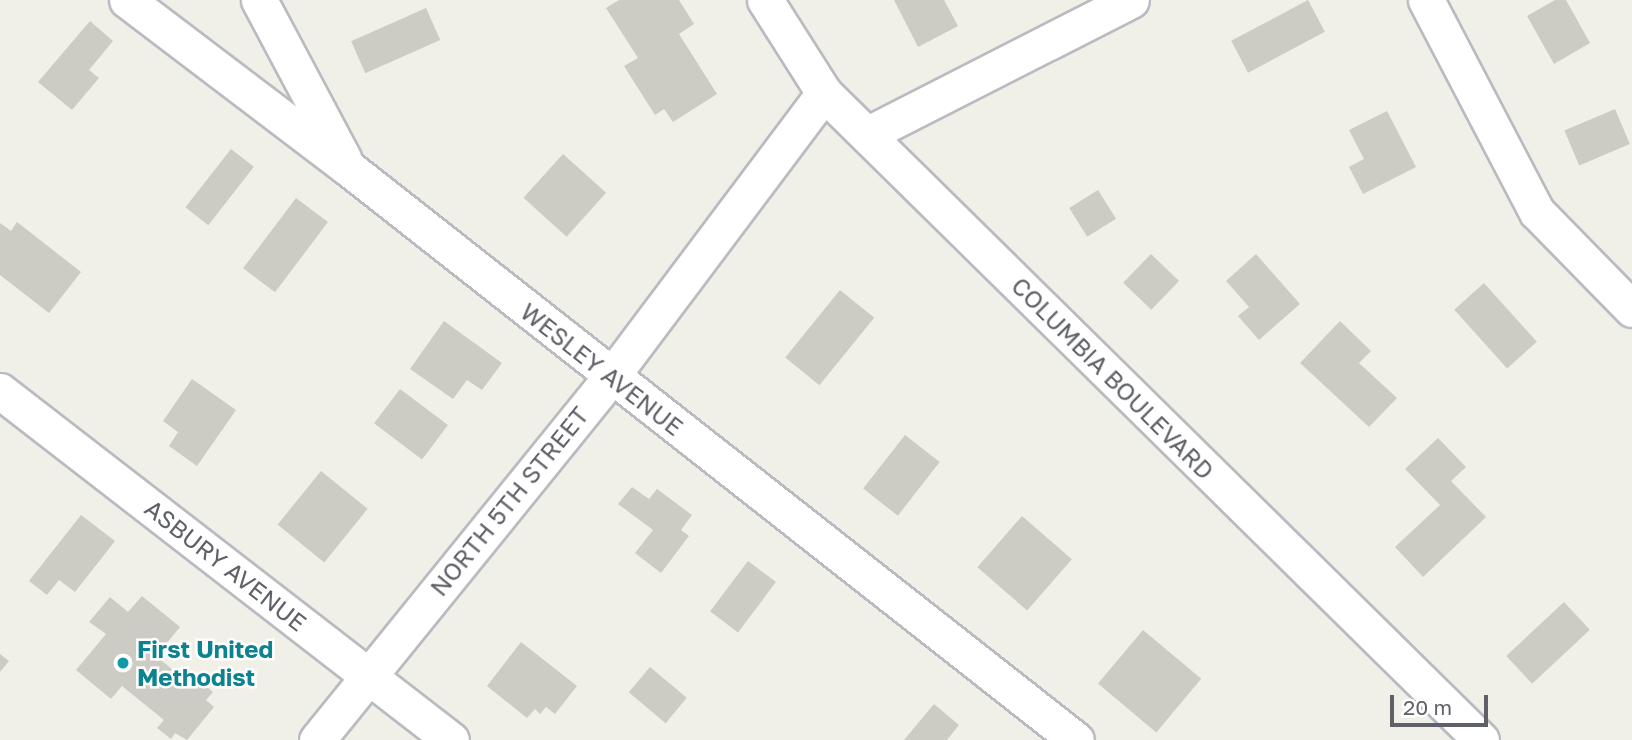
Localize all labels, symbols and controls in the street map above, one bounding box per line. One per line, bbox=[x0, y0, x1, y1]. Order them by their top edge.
street label: COLUMBIA BOULEVARD bbox=[1006, 271, 1220, 485]
street label: WESLEY AVENUE bbox=[515, 297, 689, 441]
street label: NORTH 5TH STREET bbox=[424, 401, 594, 601]
street label: ASBURY AVENUE bbox=[140, 493, 312, 637]
place label: First United Methodist bbox=[137, 635, 273, 691]
marker: First United Methodist bbox=[115, 655, 131, 671]
scale bar bbox=[1394, 680, 1492, 724]
text: 20 m bbox=[1403, 694, 1452, 720]

